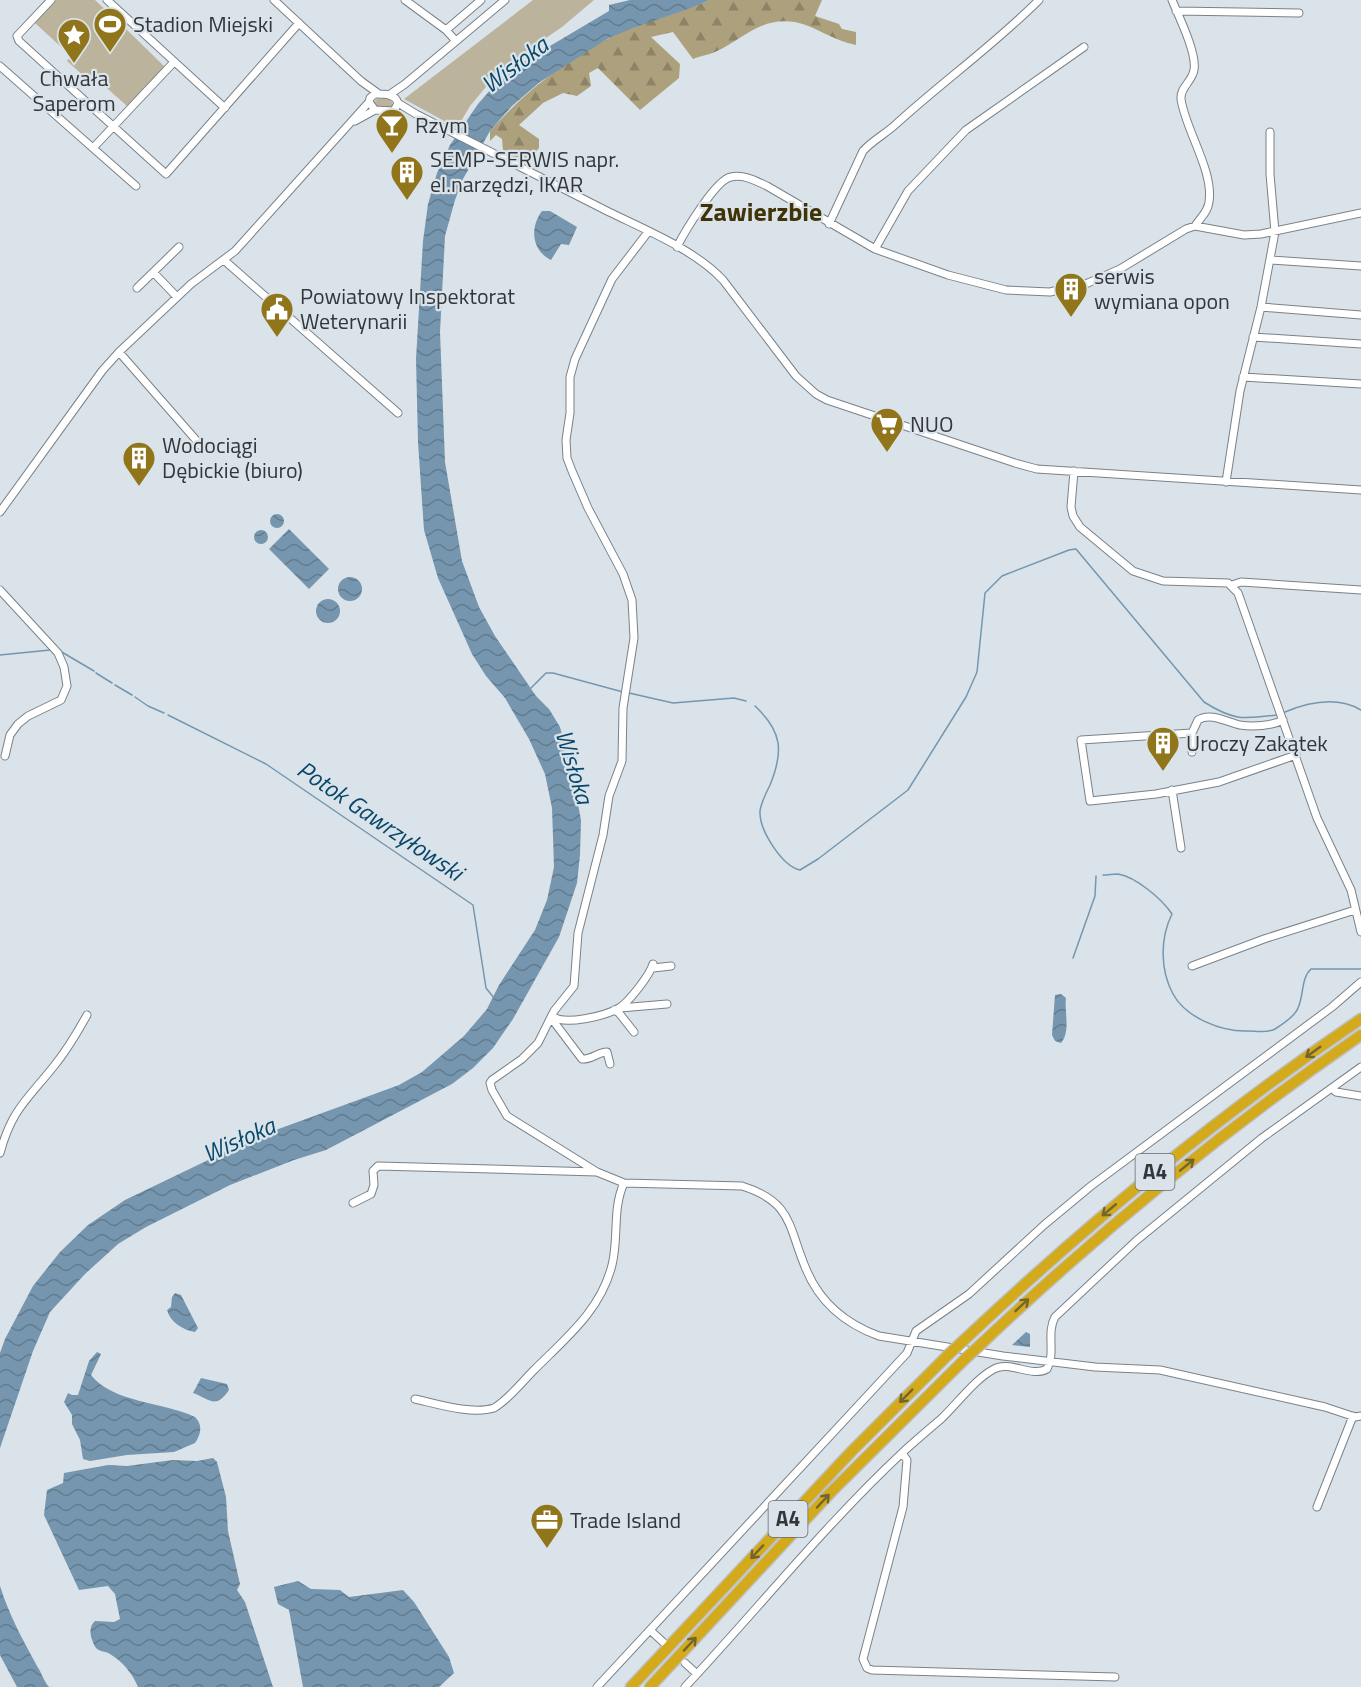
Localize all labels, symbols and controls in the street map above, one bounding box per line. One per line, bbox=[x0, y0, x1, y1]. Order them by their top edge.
sports icon: Stadion Miejski bbox=[92, 6, 128, 53]
place label: Stadion Miejski bbox=[133, 7, 273, 41]
place icon: Chwała Saperom bbox=[56, 17, 92, 64]
water label: Wisłoka bbox=[473, 26, 557, 101]
place label: Chwała Saperom bbox=[32, 61, 116, 120]
bar icon: Rzym bbox=[374, 107, 410, 154]
place label: Rzym bbox=[415, 108, 468, 142]
place label: SEMP-SERWIS napr. el.narzędzi, IKAR bbox=[430, 142, 619, 201]
building icon: SEMP-SERWIS napr. el.narzędzi, IKAR bbox=[389, 154, 425, 201]
district label: Zawierzbie bbox=[700, 192, 822, 231]
place label: serwis wymiana opon bbox=[1094, 259, 1230, 318]
building icon: serwis wymiana opon bbox=[1053, 271, 1089, 318]
place label: Powiatowy Inspektorat Weterynarii bbox=[300, 279, 515, 338]
public building icon: Powiatowy Inspektorat Weterynarii bbox=[259, 291, 295, 338]
supermarket icon: NUO bbox=[869, 406, 905, 453]
place label: NUO bbox=[910, 407, 954, 441]
place label: Wodociągi Dębickie (biuro) bbox=[162, 428, 303, 487]
building icon: Wodociągi Dębickie (biuro) bbox=[121, 440, 157, 487]
water label: Wisłoka bbox=[547, 725, 604, 810]
building icon: Uroczy Zakątek bbox=[1145, 725, 1181, 772]
place label: Uroczy Zakątek bbox=[1186, 726, 1328, 760]
water label: Potok Gawrzyłowski bbox=[290, 751, 473, 891]
one-way arrow bbox=[1305, 1046, 1322, 1058]
water label: Wisłoka bbox=[197, 1106, 282, 1171]
road number: A4 bbox=[1136, 1154, 1174, 1190]
one-way arrow bbox=[1179, 1158, 1195, 1171]
one-way arrow bbox=[1102, 1203, 1117, 1217]
one-way arrow bbox=[1015, 1297, 1030, 1312]
one-way arrow bbox=[899, 1388, 914, 1403]
one-way arrow bbox=[816, 1494, 830, 1509]
road number: A4 bbox=[768, 1501, 808, 1537]
office icon: Trade Island bbox=[529, 1502, 565, 1549]
place label: Trade Island bbox=[570, 1503, 681, 1537]
one-way arrow bbox=[750, 1544, 764, 1559]
one-way arrow bbox=[683, 1637, 697, 1652]

